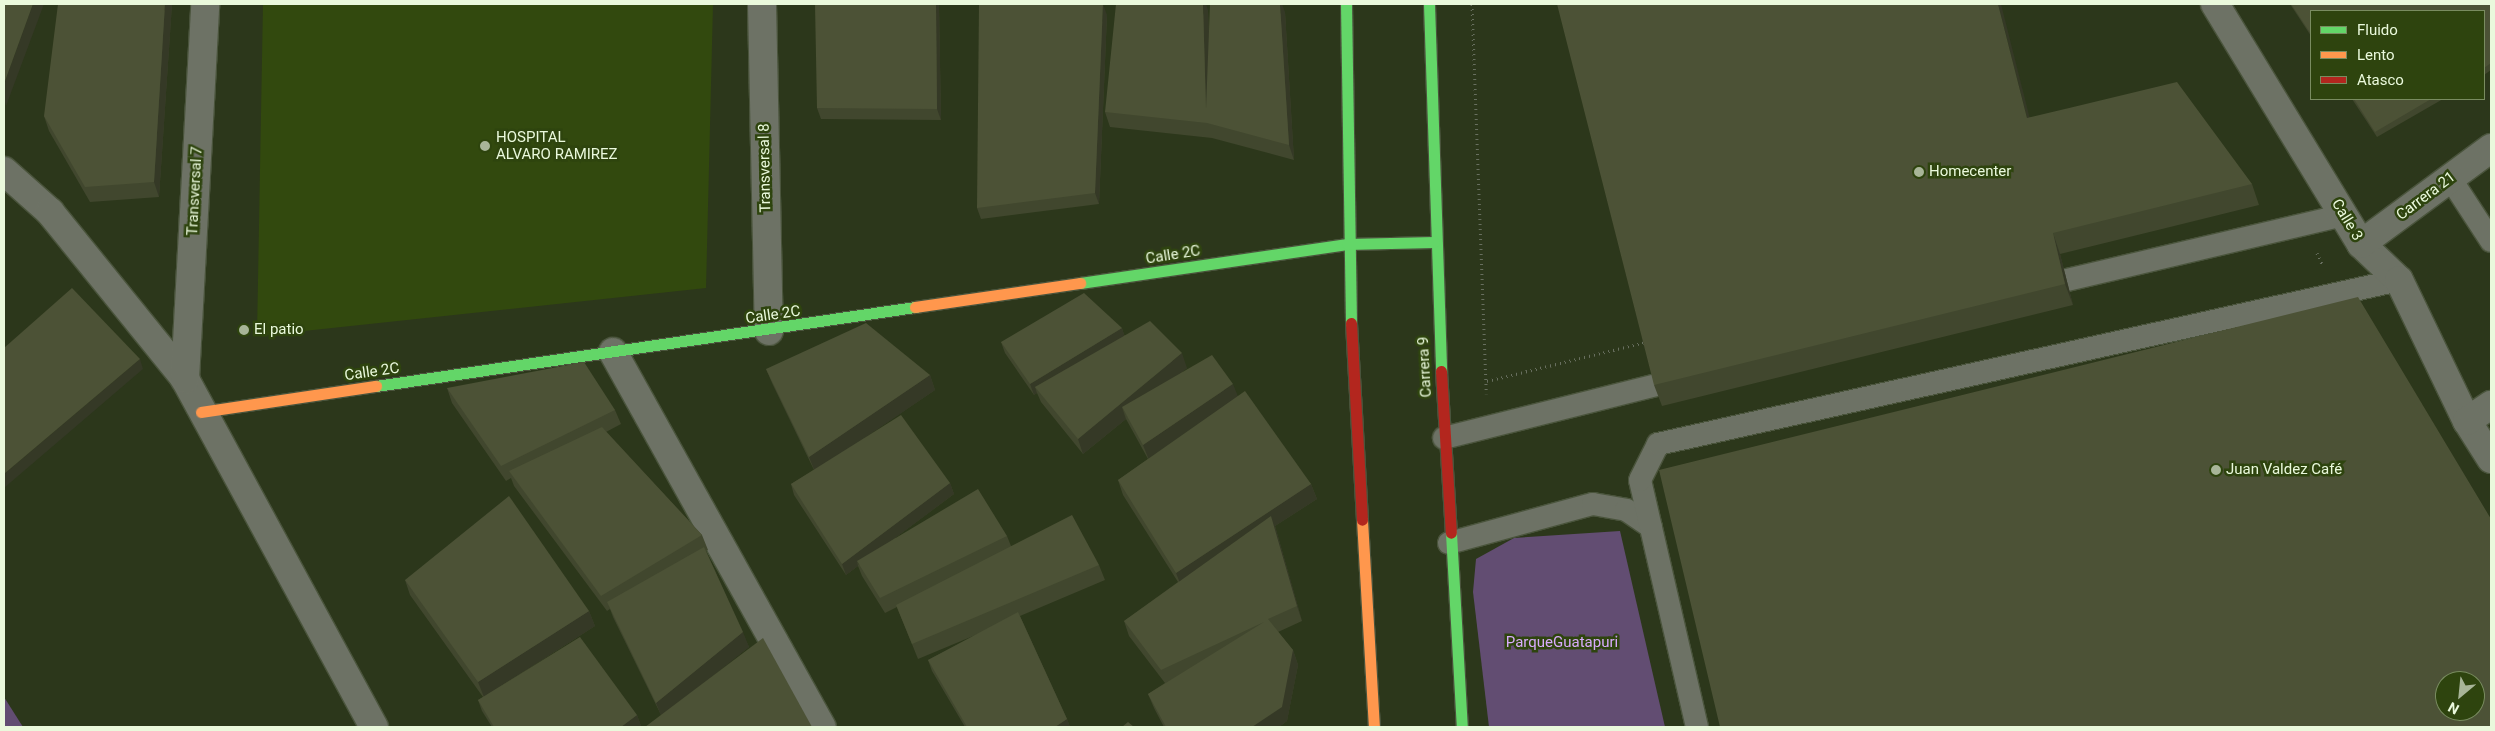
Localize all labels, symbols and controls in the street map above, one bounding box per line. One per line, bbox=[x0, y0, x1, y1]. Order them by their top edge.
legend bbox=[2310, 10, 2485, 100]
text: Fluido bbox=[2357, 21, 2398, 39]
text: Lento bbox=[2357, 46, 2395, 64]
text: Atasco bbox=[2357, 71, 2404, 89]
street label: Transversal 8 bbox=[755, 123, 775, 213]
place label: HOSPITAL ALVARO RAMIREZ bbox=[496, 128, 618, 163]
marker: HOSPITAL ALVARO RAMIREZ bbox=[478, 139, 492, 153]
street label: Transversal 7 bbox=[184, 146, 206, 236]
place label: Homecenter bbox=[1929, 163, 2011, 181]
marker: Homecenter bbox=[1913, 166, 1925, 178]
street label: Carrera 21 bbox=[2393, 168, 2459, 224]
street label: Calle 3 bbox=[2328, 196, 2366, 244]
street label: Calle 2C bbox=[1144, 242, 1202, 268]
street label: Calle 2C bbox=[744, 302, 802, 328]
place label: El patio bbox=[254, 321, 304, 339]
marker: El patio bbox=[238, 324, 250, 336]
street label: Carrera 9 bbox=[1414, 336, 1436, 398]
street label: Calle 2C bbox=[343, 359, 401, 385]
place label: Juan Valdez Café bbox=[2226, 461, 2342, 479]
marker: Juan Valdez Café bbox=[2210, 464, 2222, 476]
park label: ParqueGuatapuri bbox=[1506, 634, 1618, 652]
north arrow bbox=[2435, 671, 2485, 721]
text: N bbox=[2445, 699, 2462, 718]

